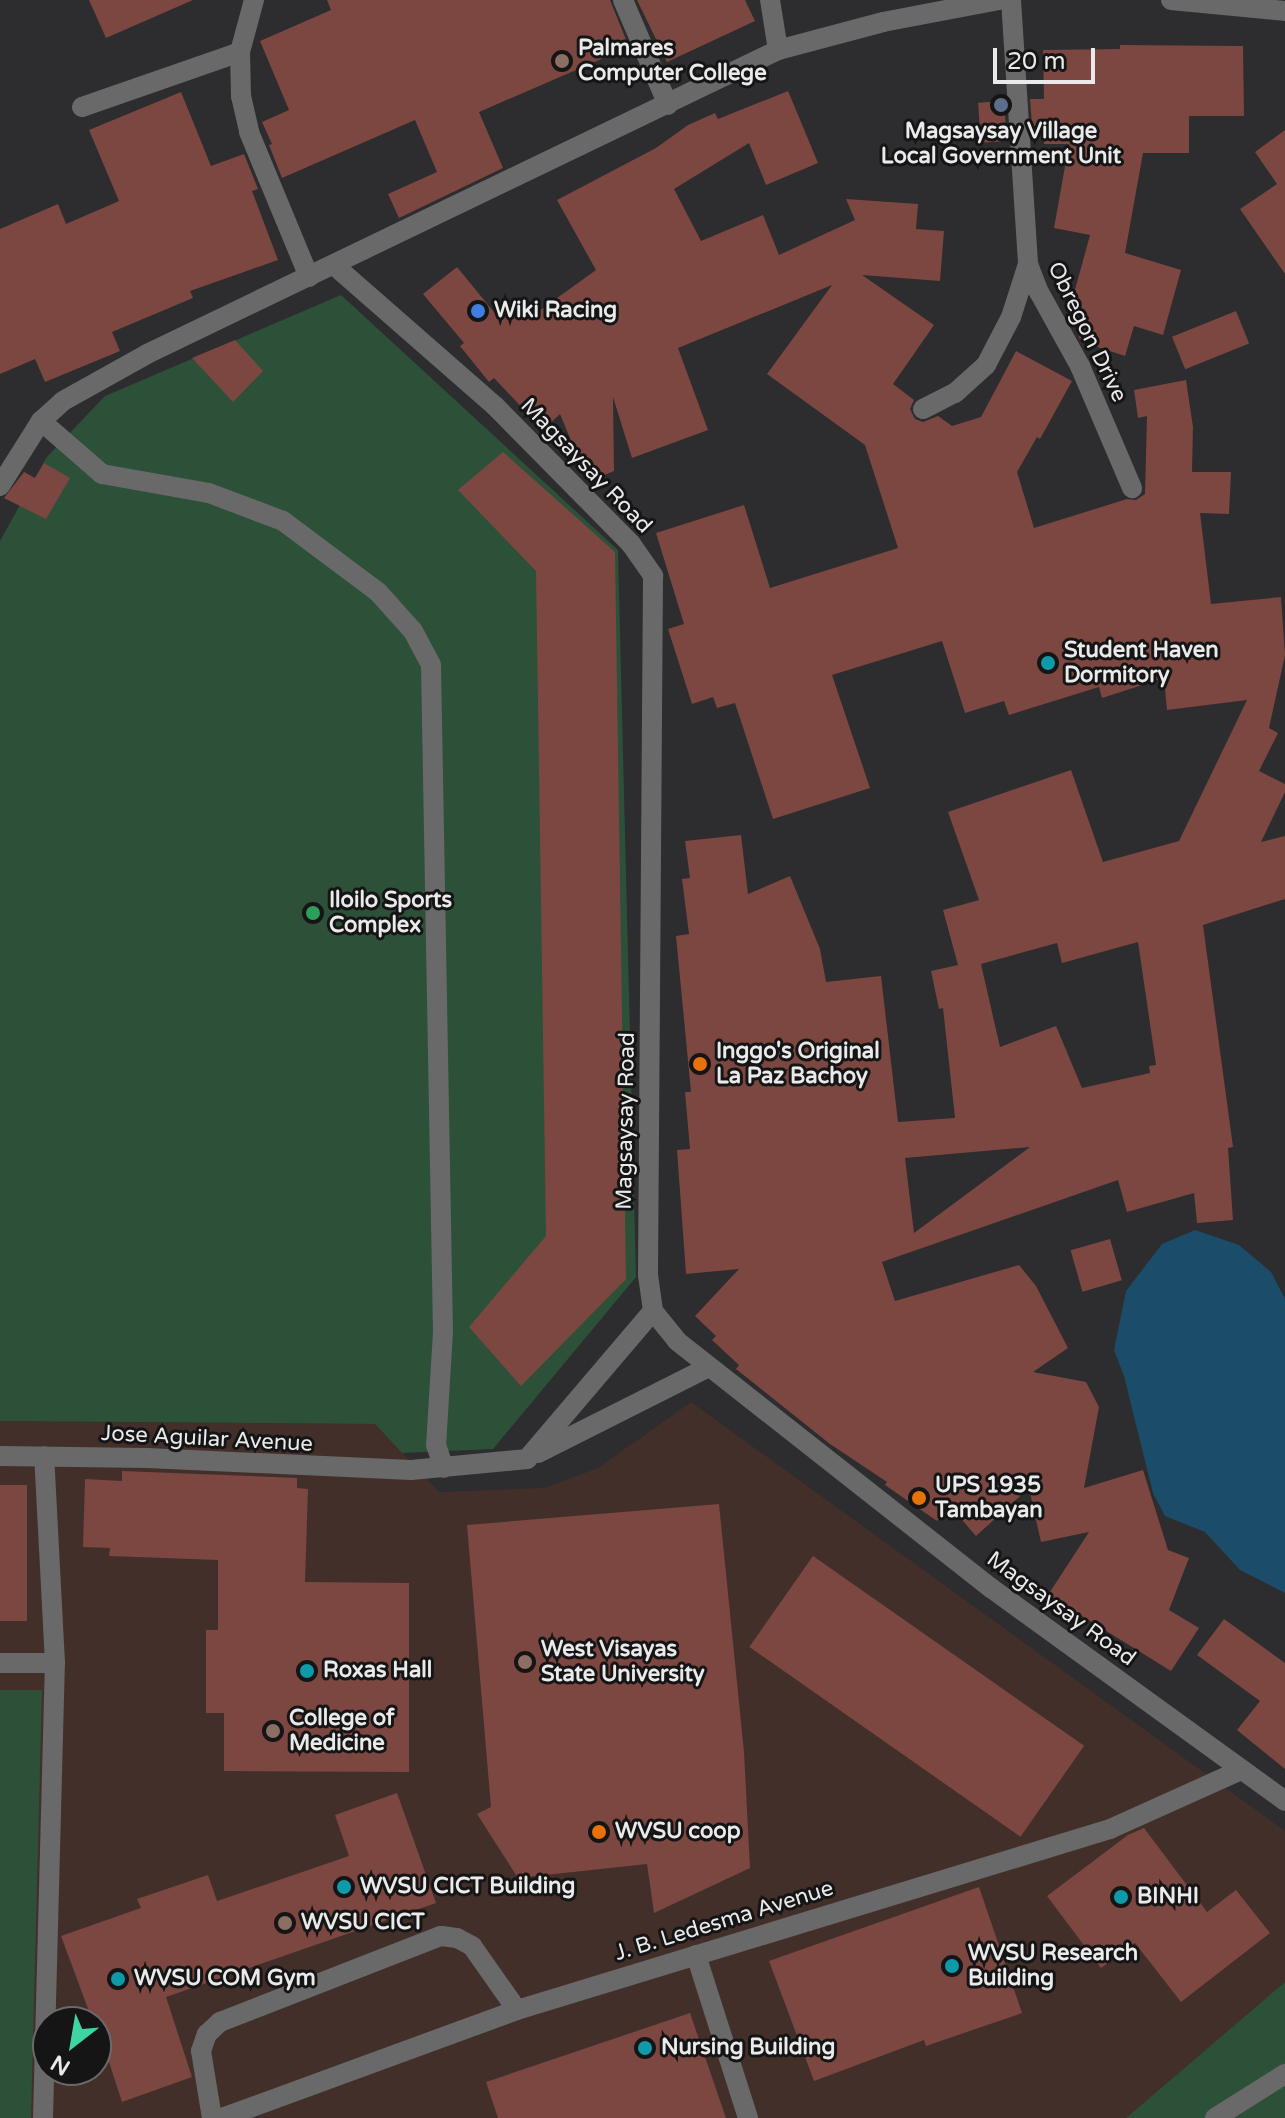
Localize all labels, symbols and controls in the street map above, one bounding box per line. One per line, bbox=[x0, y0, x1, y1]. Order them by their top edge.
scale bar bbox=[997, 32, 1099, 82]
place label: Palmares Computer College bbox=[578, 35, 767, 86]
text: 20 m bbox=[1007, 47, 1065, 76]
marker: Palmares Computer College bbox=[553, 52, 571, 70]
marker: Magsaysay Village Local Government Unit bbox=[992, 96, 1010, 114]
place label: Magsaysay Village Local Government Unit bbox=[881, 118, 1121, 170]
street label: Obregon Drive bbox=[1042, 258, 1132, 406]
place label: Wiki Racing bbox=[494, 298, 617, 324]
marker: Wiki Racing bbox=[469, 302, 487, 320]
street label: Magsaysay Road bbox=[515, 393, 657, 539]
place label: Student Haven Dormitory bbox=[1064, 637, 1219, 688]
marker: Student Haven Dormitory bbox=[1039, 654, 1057, 672]
place label: Iloilo Sports Complex bbox=[329, 887, 452, 938]
marker: Iloilo Sports Complex bbox=[304, 904, 322, 922]
street label: Magsaysay Road bbox=[611, 1032, 641, 1210]
place label: Inggo's Original La Paz Bachoy bbox=[716, 1038, 880, 1090]
marker: Inggo's Original La Paz Bachoy bbox=[691, 1055, 709, 1073]
street label: Jose Aguilar Avenue bbox=[100, 1420, 314, 1458]
place label: UPS 1935 Tambayan bbox=[935, 1472, 1043, 1524]
marker: UPS 1935 Tambayan bbox=[910, 1489, 928, 1507]
street label: Magsaysay Road bbox=[981, 1546, 1141, 1672]
place label: West Visayas State University bbox=[541, 1636, 705, 1688]
marker: West Visayas State University bbox=[516, 1653, 534, 1671]
place label: Roxas Hall bbox=[323, 1658, 432, 1684]
marker: Roxas Hall bbox=[298, 1662, 316, 1680]
place label: College of Medicine bbox=[289, 1705, 394, 1756]
marker: College of Medicine bbox=[264, 1722, 282, 1740]
place label: WVSU coop bbox=[615, 1819, 741, 1845]
marker: WVSU coop bbox=[590, 1823, 608, 1841]
place label: WVSU CICT Building bbox=[360, 1874, 575, 1900]
street label: J. B. Ledesma Avenue bbox=[611, 1875, 837, 1967]
marker: WVSU CICT Building bbox=[335, 1878, 353, 1896]
place label: BINHI bbox=[1137, 1884, 1199, 1910]
marker: BINHI bbox=[1112, 1888, 1130, 1906]
place label: WVSU CICT bbox=[301, 1910, 425, 1936]
marker: WVSU CICT bbox=[276, 1914, 294, 1932]
place label: WVSU Research Building bbox=[968, 1940, 1138, 1992]
marker: WVSU Research Building bbox=[943, 1957, 961, 1975]
place label: WVSU COM Gym bbox=[134, 1966, 316, 1992]
marker: WVSU COM Gym bbox=[109, 1970, 127, 1988]
north arrow bbox=[32, 2006, 112, 2086]
place label: Nursing Building bbox=[661, 2035, 835, 2061]
marker: Nursing Building bbox=[636, 2039, 654, 2057]
text: N bbox=[46, 2049, 75, 2081]

